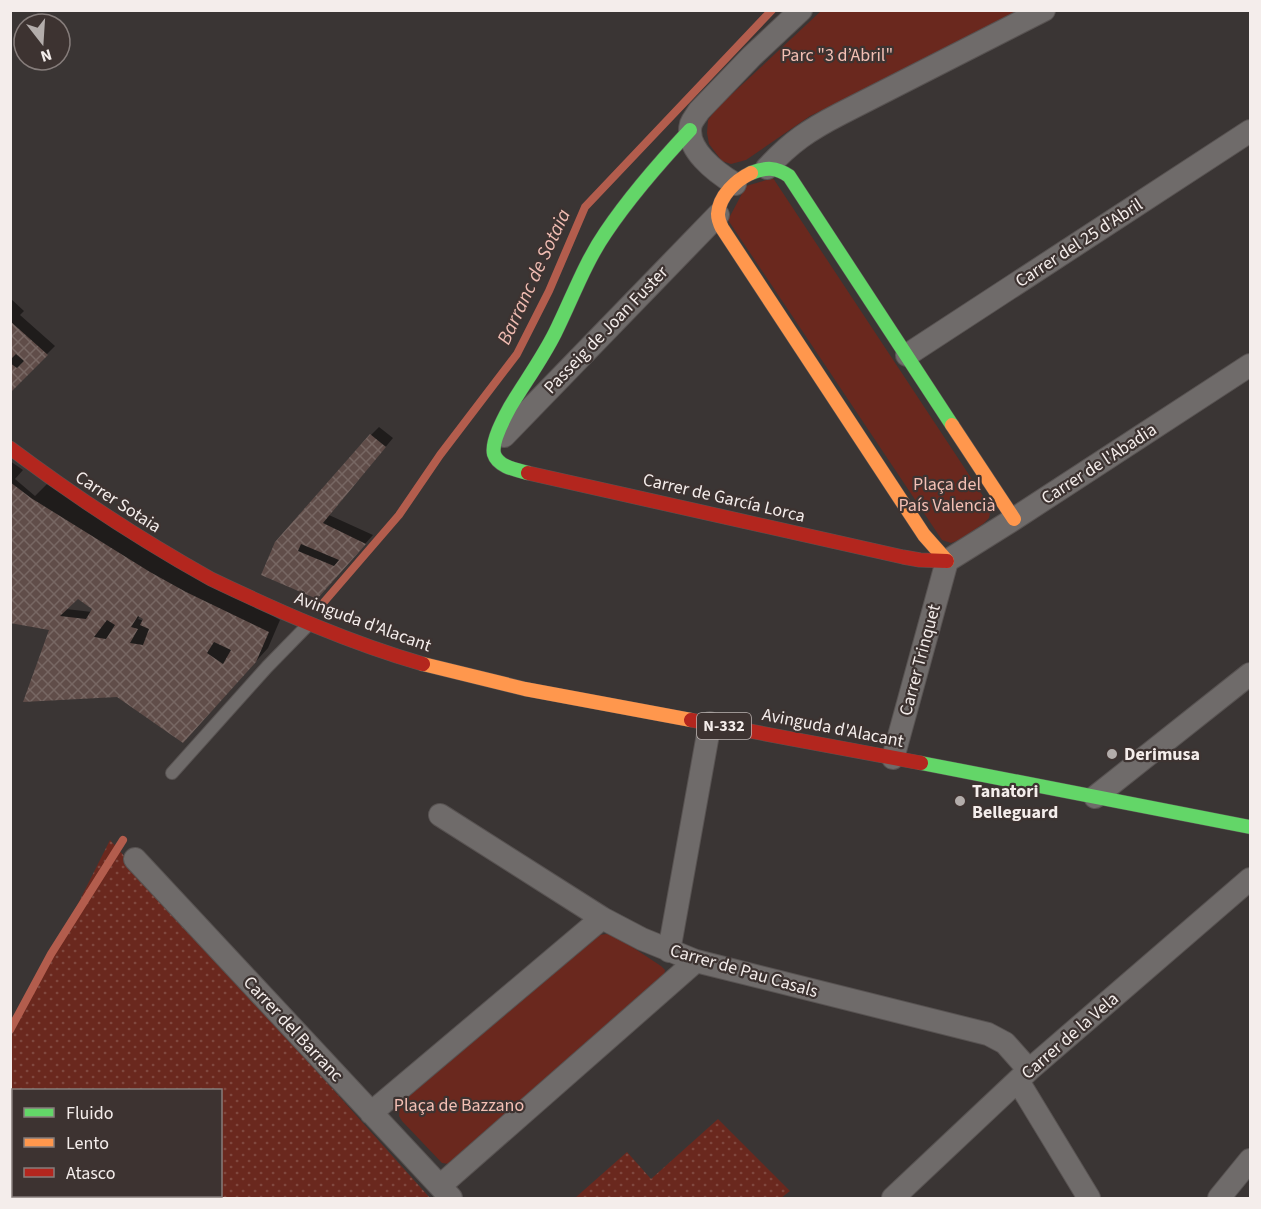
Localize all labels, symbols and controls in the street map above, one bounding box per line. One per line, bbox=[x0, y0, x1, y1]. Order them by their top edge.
north arrow bbox=[12, 12, 72, 72]
text: N bbox=[38, 43, 54, 67]
park label: Parc "3 d’Abril" bbox=[781, 43, 893, 68]
street label: Carrer del 25 d'Abril bbox=[1010, 192, 1148, 294]
water label: Barranc de Sotaia bbox=[490, 204, 578, 349]
street label: Passeig de Joan Fuster bbox=[538, 260, 674, 400]
street label: Carrer de l'Abadia bbox=[1036, 417, 1162, 511]
street label: Carrer Sotaia bbox=[70, 465, 166, 539]
street label: Carrer de García Lorca bbox=[640, 467, 808, 529]
park label: Plaça del País Valencià bbox=[898, 472, 996, 518]
street label: Avinguda d'Alacant bbox=[291, 586, 435, 658]
street label: Carrer Trinquet bbox=[893, 602, 947, 718]
street label: Avinguda d'Alacant bbox=[760, 702, 906, 754]
road number: N-332 bbox=[697, 713, 751, 739]
place label: Derimusa bbox=[1124, 742, 1200, 767]
marker: Derimusa bbox=[1105, 747, 1119, 761]
place label: Tanatori Belleguard bbox=[972, 779, 1058, 825]
marker: Tanatori Belleguard bbox=[953, 794, 967, 808]
street label: Carrer de Pau Casals bbox=[667, 938, 821, 1004]
street label: Carrer del Barranc bbox=[237, 971, 349, 1087]
street label: Carrer de la Vela bbox=[1016, 987, 1124, 1085]
legend bbox=[12, 1089, 222, 1197]
park label: Plaça de Bazzano bbox=[394, 1093, 524, 1118]
text: Fluido bbox=[66, 1101, 113, 1126]
text: Lento bbox=[66, 1131, 109, 1156]
text: Atasco bbox=[66, 1161, 115, 1186]

